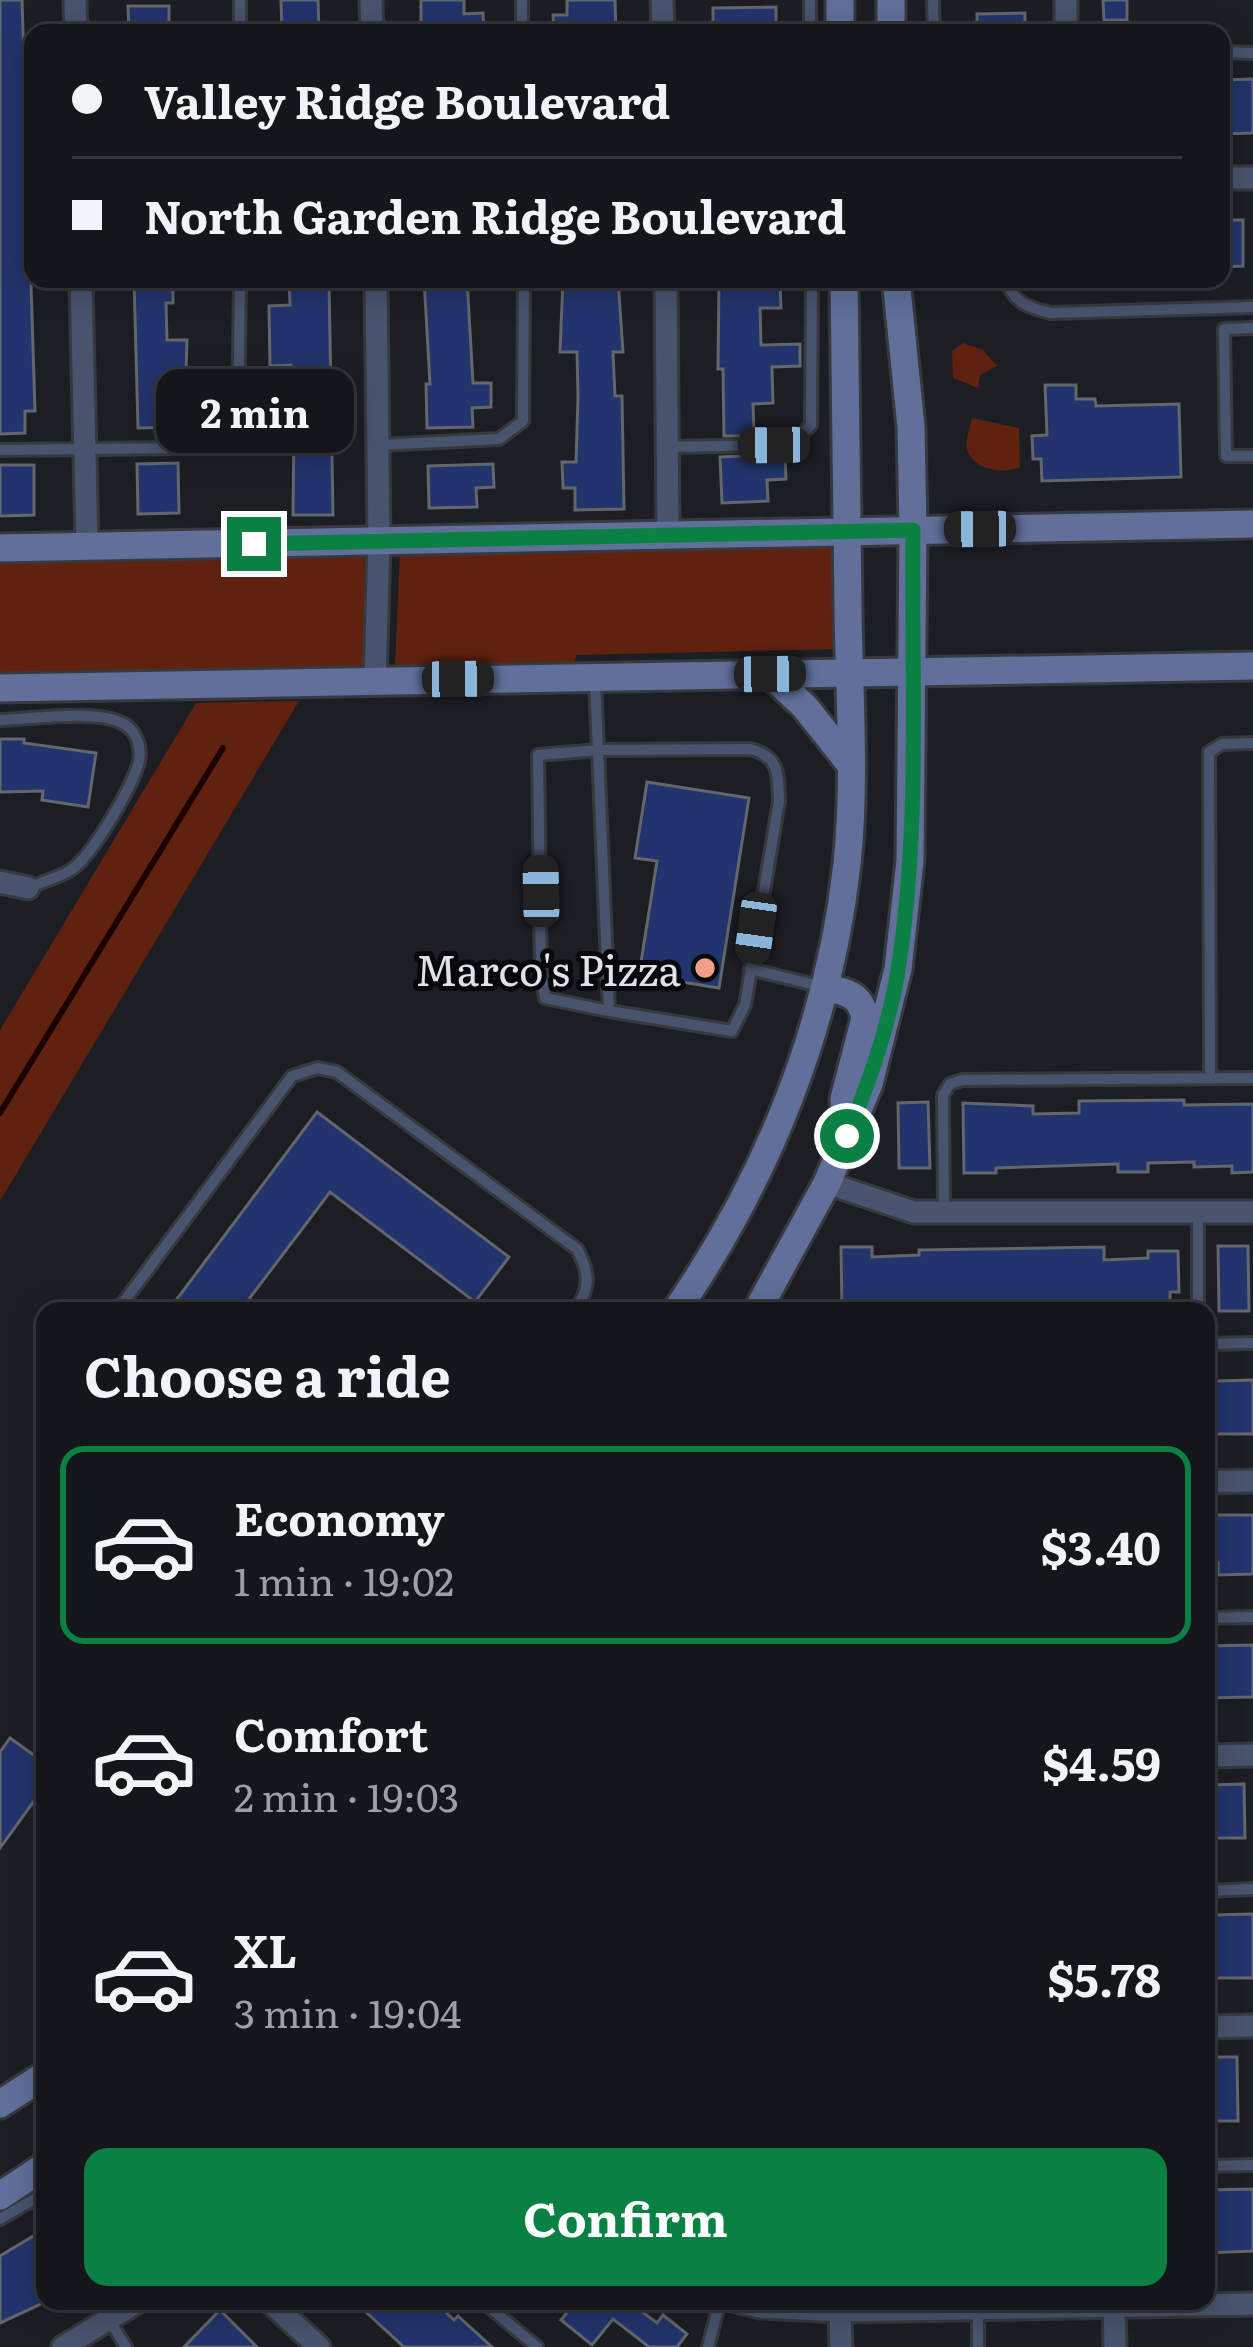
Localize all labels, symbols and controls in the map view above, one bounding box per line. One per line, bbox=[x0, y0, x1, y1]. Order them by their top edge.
text: Valley Ridge Boulevard bbox=[144, 66, 670, 133]
text: North Garden Ridge Boulevard bbox=[144, 181, 846, 248]
callout: 2 min bbox=[155, 370, 353, 454]
text: 2 min bbox=[201, 382, 309, 440]
car bbox=[738, 426, 810, 464]
car bbox=[944, 510, 1016, 548]
route end bbox=[227, 517, 281, 571]
car bbox=[734, 655, 806, 693]
car bbox=[422, 660, 494, 698]
car bbox=[522, 855, 560, 927]
car bbox=[733, 890, 779, 966]
place label: Marco's Pizza bbox=[415, 937, 681, 999]
marker: Marco's Pizza bbox=[692, 955, 718, 981]
route start bbox=[820, 1109, 874, 1163]
text: Choose a ride bbox=[84, 1333, 451, 1414]
text: Economy bbox=[234, 1483, 445, 1550]
icon: car bbox=[90, 1491, 198, 1599]
text: $3.40 bbox=[1041, 1512, 1161, 1579]
text: 1 min · 19:02 bbox=[234, 1550, 454, 1608]
text: Comfort bbox=[234, 1699, 428, 1766]
icon: car bbox=[90, 1707, 198, 1815]
text: $4.59 bbox=[1042, 1728, 1161, 1795]
text: 2 min · 19:03 bbox=[234, 1766, 459, 1824]
text: XL bbox=[234, 1915, 297, 1982]
icon: car bbox=[90, 1923, 198, 2031]
text: $5.78 bbox=[1047, 1944, 1161, 2011]
text: 3 min · 19:04 bbox=[234, 1982, 461, 2040]
button: Confirm bbox=[84, 2148, 1167, 2286]

